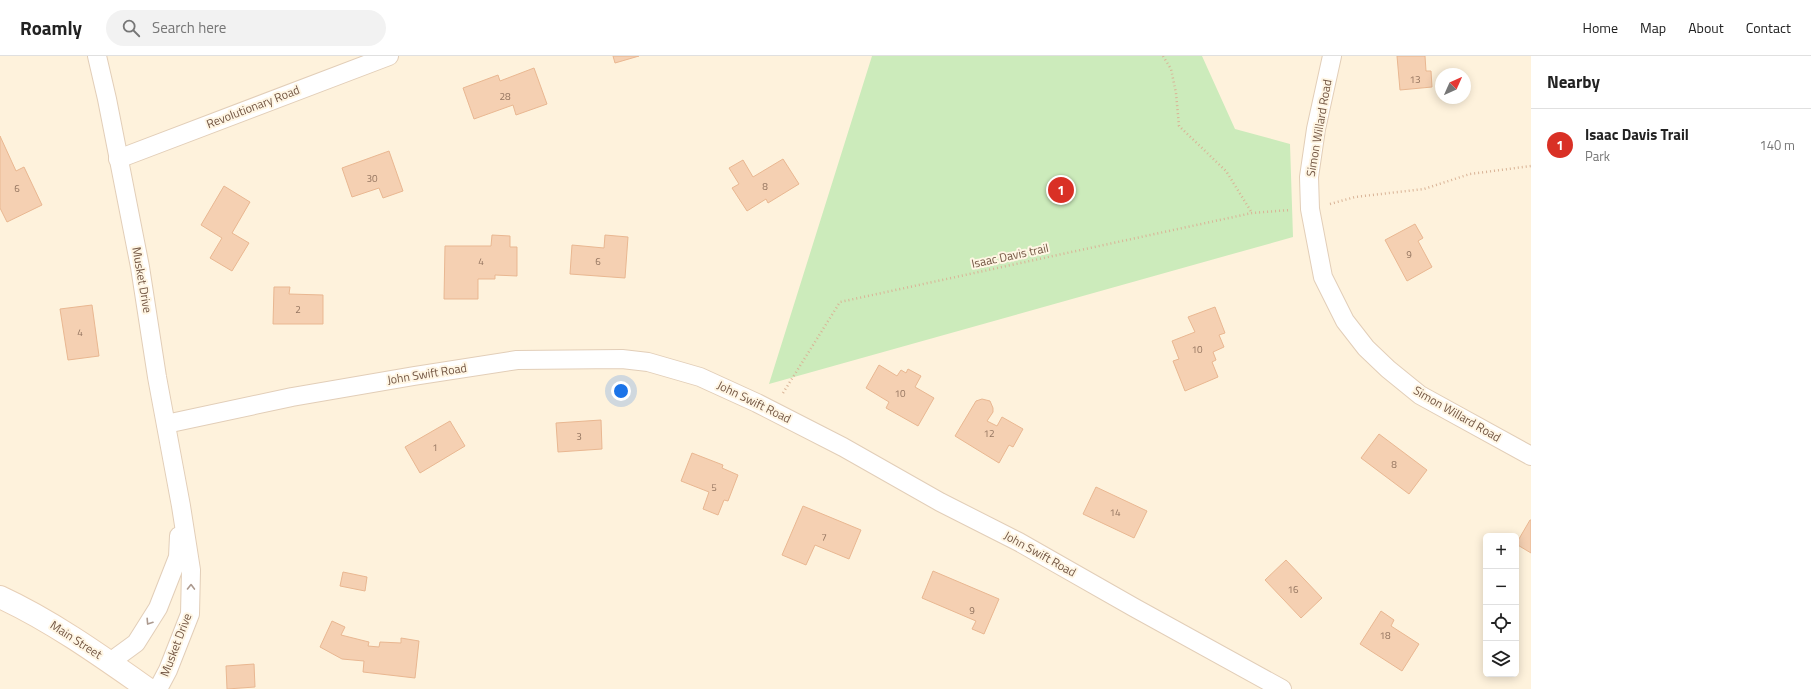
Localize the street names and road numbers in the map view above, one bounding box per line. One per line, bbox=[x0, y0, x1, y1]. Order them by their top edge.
street label: Simon Willard Road bbox=[1301, 78, 1336, 178]
street label: Revolutionary Road bbox=[203, 80, 302, 133]
street label: Isaac Davis trail bbox=[970, 238, 1050, 273]
street label: Musket Drive bbox=[127, 245, 158, 314]
street label: John Swift Road bbox=[386, 358, 468, 389]
street label: John Swift Road bbox=[714, 375, 794, 428]
street label: Simon Willard Road bbox=[1410, 381, 1505, 446]
street label: John Swift Road bbox=[1001, 526, 1080, 581]
street label: Musket Drive bbox=[155, 610, 196, 679]
street label: Main Street bbox=[46, 616, 107, 664]

